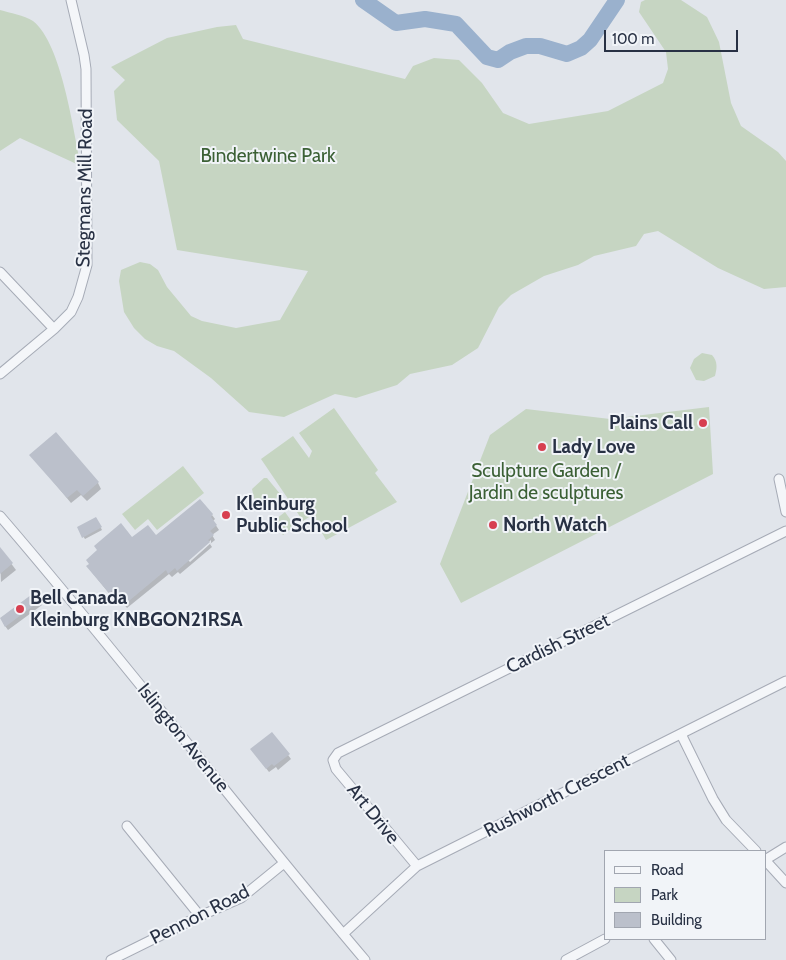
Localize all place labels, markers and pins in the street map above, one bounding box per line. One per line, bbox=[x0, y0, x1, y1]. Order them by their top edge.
place label: Plains Call bbox=[609, 412, 693, 434]
marker: Plains Call bbox=[697, 417, 709, 429]
place label: Lady Love bbox=[552, 436, 635, 458]
marker: Lady Love bbox=[536, 441, 548, 453]
place label: Kleinburg Public School bbox=[236, 493, 348, 537]
marker: Kleinburg Public School bbox=[220, 509, 232, 521]
place label: North Watch bbox=[503, 514, 607, 536]
marker: North Watch bbox=[487, 519, 499, 531]
place label: Bell Canada Kleinburg KNBGON21RSA bbox=[30, 587, 243, 631]
marker: Bell Canada Kleinburg KNBGON21RSA bbox=[14, 603, 26, 615]

